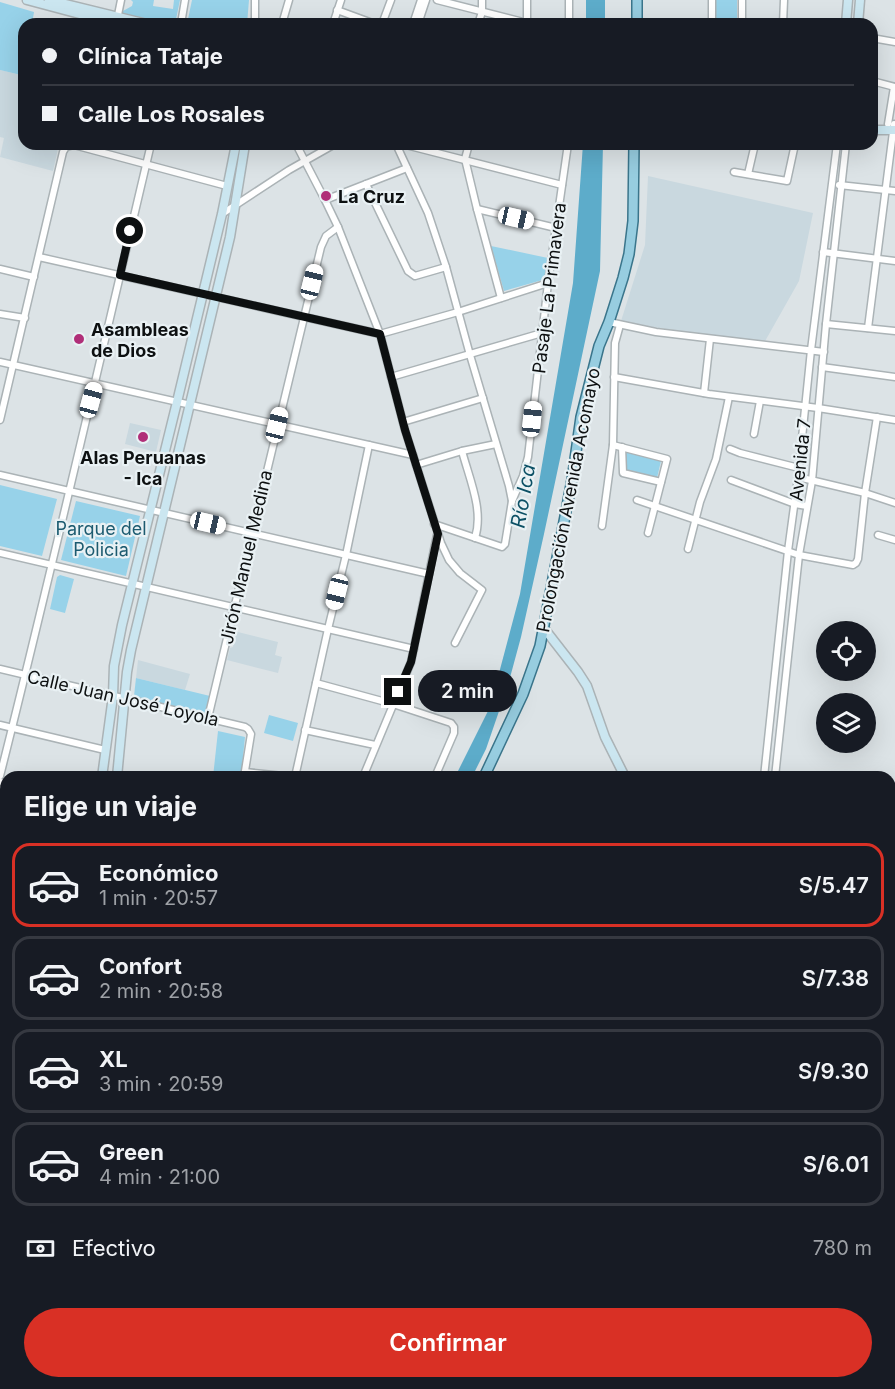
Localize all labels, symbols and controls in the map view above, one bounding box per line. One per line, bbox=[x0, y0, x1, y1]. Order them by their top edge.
text: Clínica Tataje bbox=[78, 43, 223, 69]
text: Calle Los Rosales bbox=[78, 101, 265, 127]
place label: La Cruz bbox=[338, 186, 405, 207]
marker: La Cruz bbox=[319, 189, 333, 203]
street label: Pasaje La Primavera bbox=[528, 201, 570, 375]
car bbox=[496, 205, 536, 231]
route start bbox=[116, 217, 143, 244]
car bbox=[299, 262, 325, 302]
place label: Asambleas de Dios bbox=[91, 319, 189, 361]
marker: Asambleas de Dios bbox=[72, 332, 86, 346]
street label: Prolongación Avenida Acomayo bbox=[532, 366, 604, 634]
car bbox=[78, 380, 104, 420]
car bbox=[521, 400, 543, 438]
car bbox=[264, 405, 290, 445]
street label: Avenida 7 bbox=[785, 418, 815, 502]
marker: Alas Peruanas - Ica bbox=[136, 430, 150, 444]
place label: Alas Peruanas - Ica bbox=[80, 447, 206, 489]
water label: Río Ica bbox=[506, 462, 540, 530]
street label: Jirón Manuel Medina bbox=[216, 468, 276, 646]
car bbox=[188, 510, 228, 536]
park label: Parque del Policia bbox=[55, 518, 147, 560]
car bbox=[324, 572, 350, 612]
map controls bbox=[816, 621, 876, 753]
button: locate bbox=[816, 621, 876, 681]
street label: Calle Juan José Loyola bbox=[25, 666, 221, 730]
callout: 2 min bbox=[419, 671, 518, 713]
route end bbox=[384, 678, 411, 705]
text: 2 min bbox=[441, 679, 494, 703]
button: layers bbox=[816, 693, 876, 753]
text: Elige un viaje bbox=[24, 790, 197, 823]
icon: car bbox=[27, 858, 81, 912]
text: Económico bbox=[99, 860, 218, 886]
text: S/5.47 bbox=[799, 872, 869, 898]
text: 1 min · 20:57 bbox=[99, 886, 218, 910]
icon: car bbox=[27, 951, 81, 1005]
text: Confort bbox=[99, 953, 182, 979]
text: S/7.38 bbox=[802, 965, 869, 991]
text: 2 min · 20:58 bbox=[99, 979, 223, 1003]
icon: car bbox=[27, 1044, 81, 1098]
text: XL bbox=[99, 1046, 128, 1072]
text: S/9.30 bbox=[798, 1058, 869, 1084]
text: 3 min · 20:59 bbox=[99, 1072, 223, 1096]
icon: car bbox=[27, 1137, 81, 1191]
text: Green bbox=[99, 1139, 164, 1165]
text: S/6.01 bbox=[803, 1151, 869, 1177]
text: 4 min · 21:00 bbox=[99, 1165, 220, 1189]
icon: cash bbox=[24, 1232, 57, 1265]
text: Efectivo bbox=[72, 1235, 156, 1261]
text: 780 m bbox=[813, 1236, 872, 1260]
button: Confirmar bbox=[24, 1308, 872, 1377]

